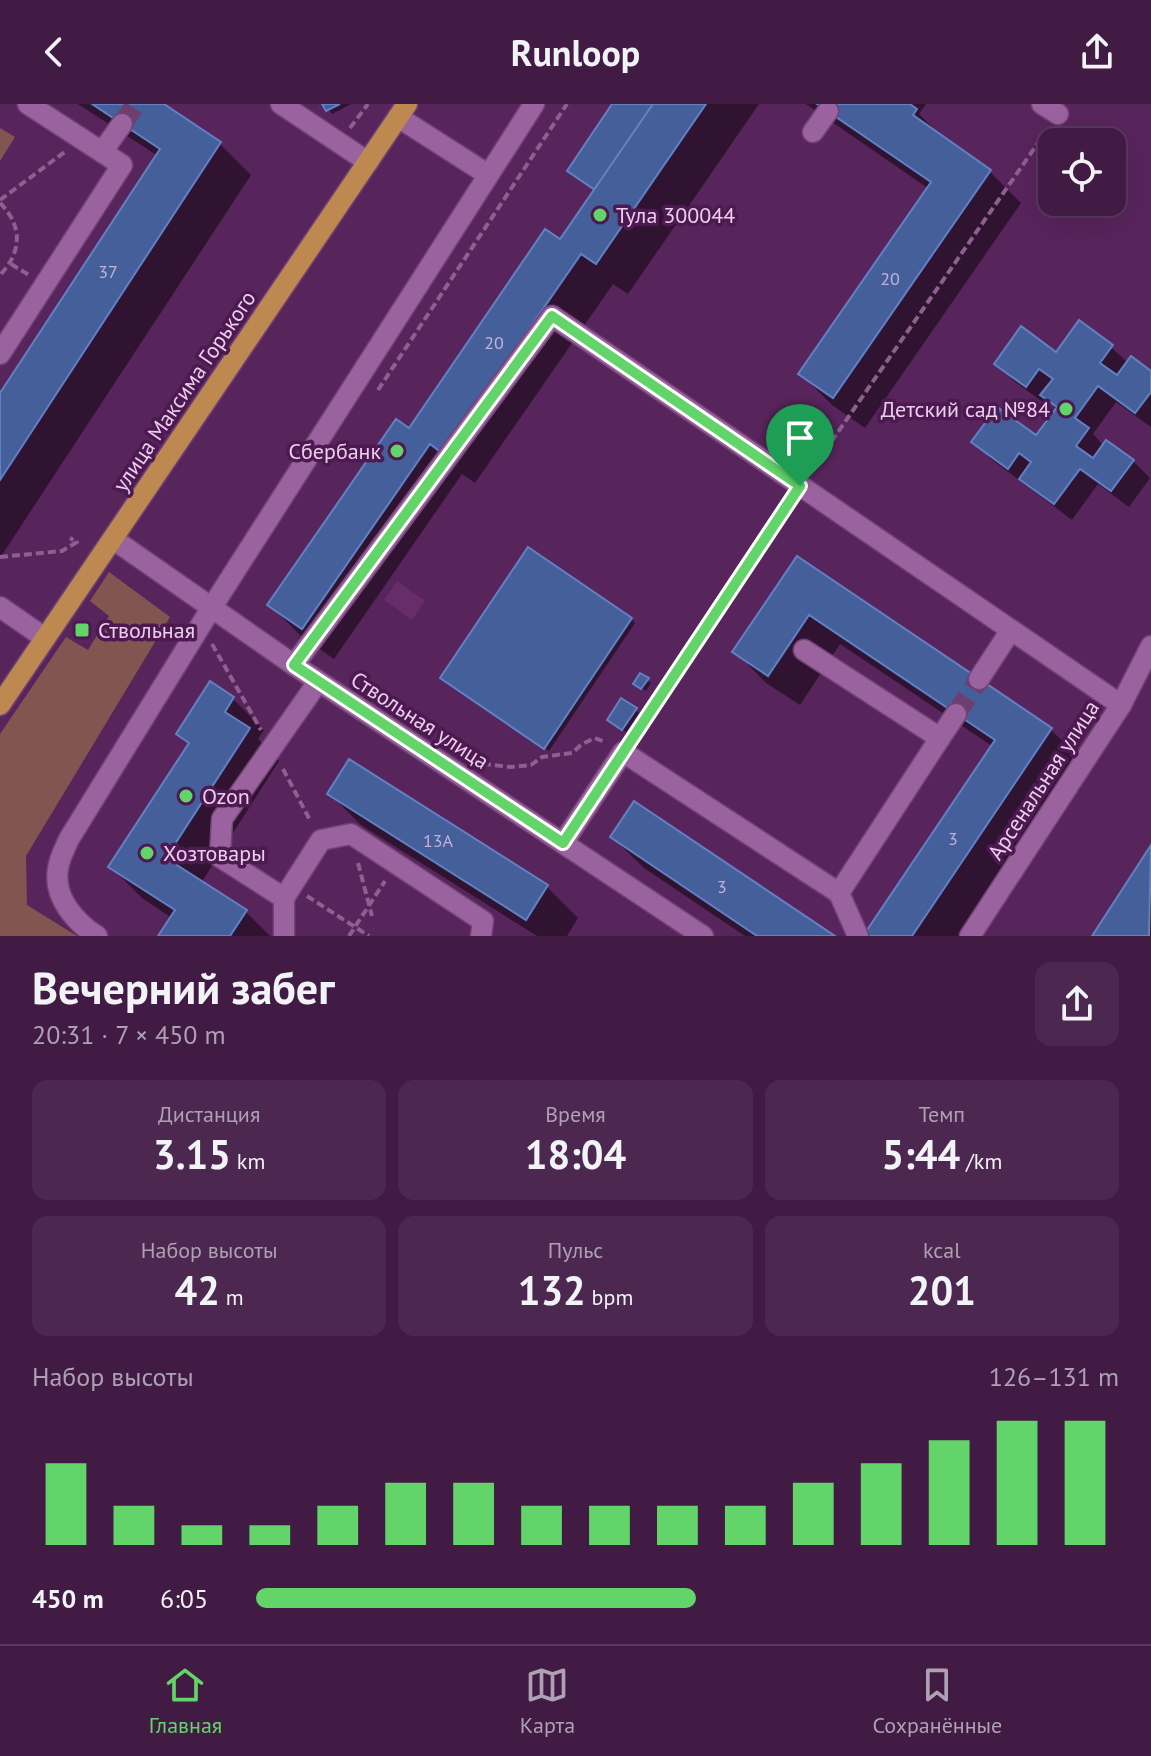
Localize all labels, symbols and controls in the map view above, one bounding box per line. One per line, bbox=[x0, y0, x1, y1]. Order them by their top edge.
text: Runloop bbox=[511, 29, 640, 76]
icon: back bbox=[32, 30, 76, 74]
icon: share bbox=[1075, 30, 1119, 74]
map controls bbox=[1038, 128, 1126, 216]
button: locate bbox=[1038, 128, 1126, 216]
place label: Тула 300044 bbox=[616, 201, 735, 229]
marker: Тула 300044 bbox=[591, 206, 609, 224]
house number: 37 bbox=[98, 260, 118, 283]
house number: 20 bbox=[880, 267, 900, 290]
street label: улица Максима Горького bbox=[106, 285, 262, 497]
house number: 20 bbox=[484, 331, 504, 354]
place label: Детский сад №84 bbox=[881, 395, 1050, 423]
marker: Детский сад №84 bbox=[1057, 400, 1075, 418]
pin bbox=[766, 404, 834, 486]
icon: arrive bbox=[778, 416, 822, 460]
place label: Сбербанк bbox=[288, 437, 381, 465]
marker: Сбербанк bbox=[388, 442, 406, 460]
place label: Ствольная bbox=[98, 616, 195, 644]
marker: Ствольная bbox=[73, 621, 91, 639]
street label: Ствольная улица bbox=[346, 665, 494, 775]
street label: Арсенальная улица bbox=[981, 695, 1105, 865]
place label: Ozon bbox=[202, 782, 250, 810]
marker: Ozon bbox=[177, 787, 195, 805]
house number: 3 bbox=[948, 827, 958, 850]
house number: 13А bbox=[423, 829, 454, 852]
place label: Хозтовары bbox=[163, 839, 266, 867]
marker: Хозтовары bbox=[138, 844, 156, 862]
house number: 3 bbox=[717, 875, 727, 898]
text: Вечерний забег bbox=[32, 959, 335, 1016]
button: share bbox=[1035, 962, 1119, 1046]
text: 20:31 · 7 × 450 m bbox=[32, 1018, 226, 1051]
text: Дистанция bbox=[158, 1100, 260, 1128]
text: Время bbox=[545, 1100, 606, 1128]
text: Темп bbox=[919, 1100, 965, 1128]
text: 3.15 bbox=[153, 1128, 231, 1180]
text: 18:04 bbox=[525, 1128, 626, 1180]
text: 5:44 bbox=[881, 1128, 960, 1180]
text: km bbox=[231, 1147, 265, 1175]
text: /km bbox=[960, 1147, 1002, 1175]
text: Набор высоты bbox=[141, 1236, 278, 1264]
text: Пульс bbox=[548, 1236, 603, 1264]
text: kcal bbox=[923, 1236, 961, 1264]
text: 42 bbox=[175, 1264, 220, 1316]
text: 132 bbox=[518, 1264, 586, 1316]
text: 201 bbox=[908, 1264, 976, 1316]
text: m bbox=[220, 1283, 244, 1311]
text: bpm bbox=[586, 1283, 633, 1311]
text: Набор высоты bbox=[32, 1360, 194, 1393]
text: 126–131 m bbox=[989, 1360, 1119, 1393]
text: 450 m bbox=[32, 1582, 104, 1615]
text: 6:05 bbox=[160, 1582, 208, 1615]
tab: Главная bbox=[149, 1663, 222, 1739]
tab: Карта bbox=[520, 1663, 575, 1739]
tab: Сохранённые bbox=[873, 1663, 1002, 1739]

